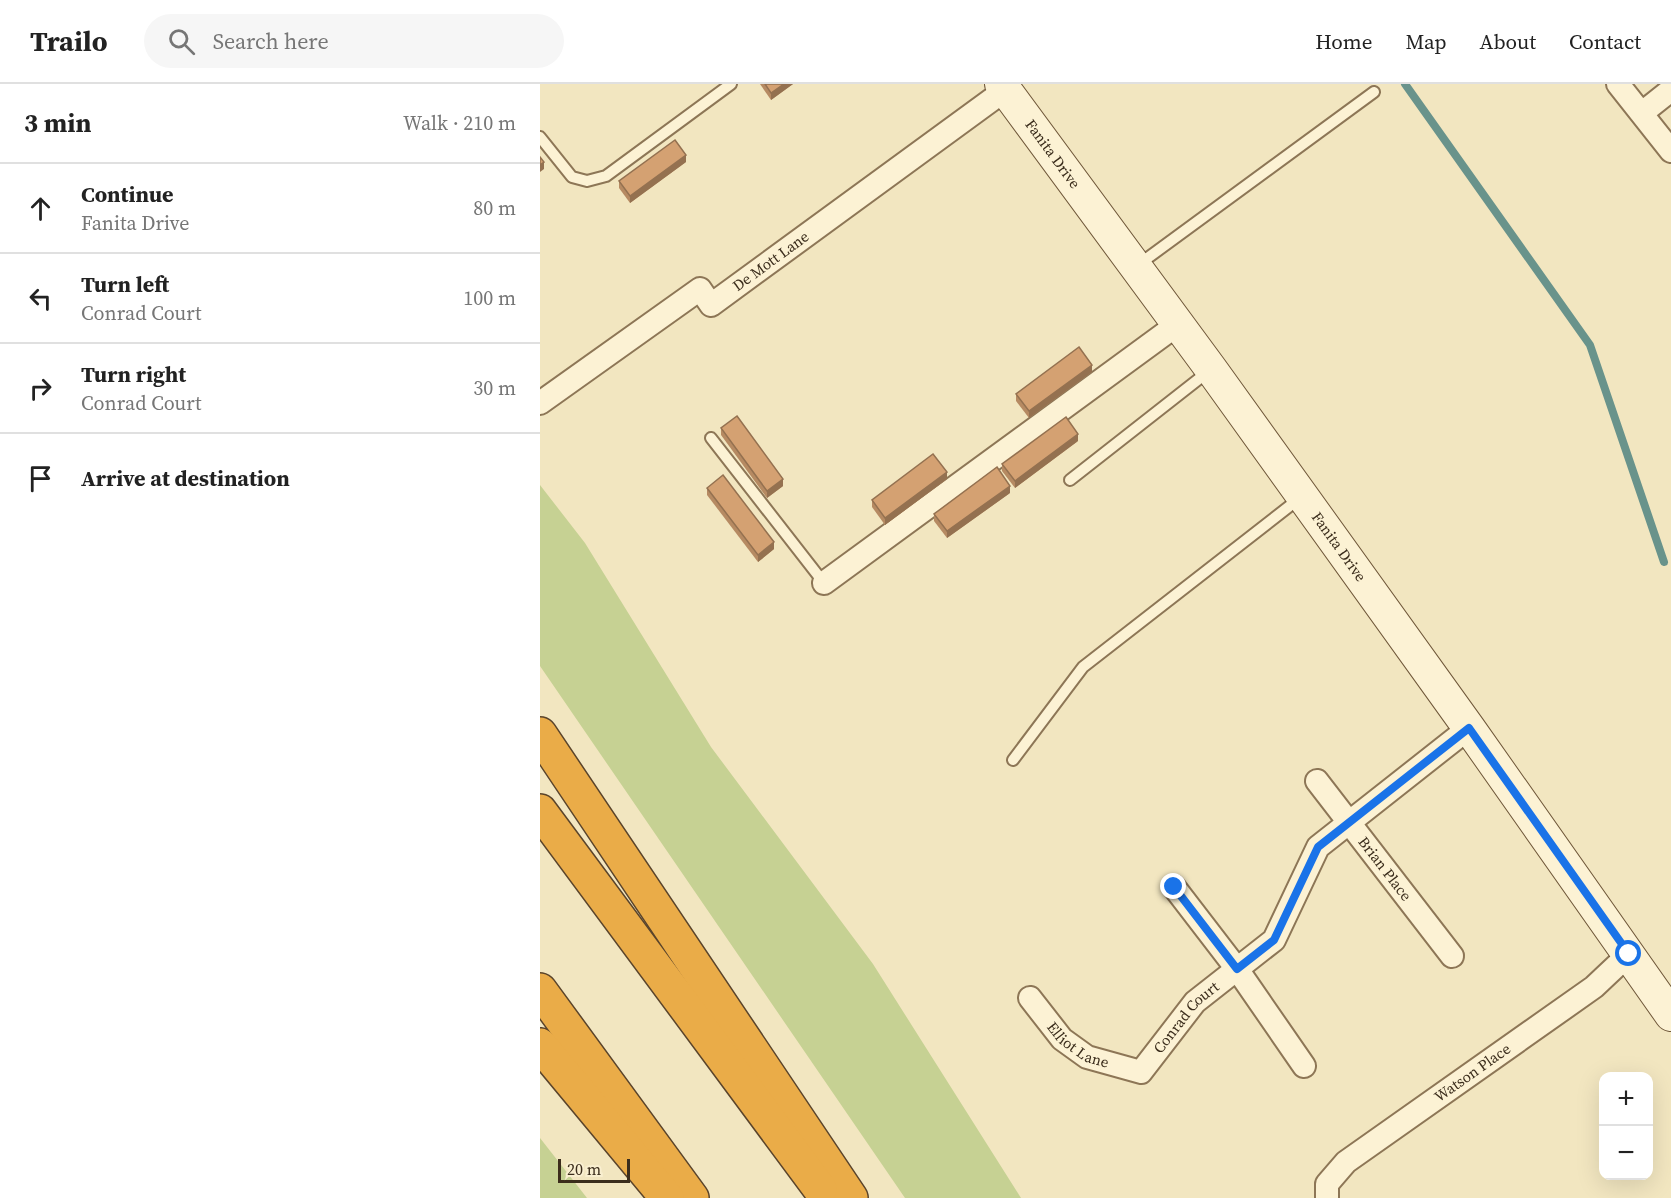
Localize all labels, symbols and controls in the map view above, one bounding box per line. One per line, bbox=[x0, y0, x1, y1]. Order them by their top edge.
search box bbox=[144, 14, 564, 68]
text: Trailo bbox=[30, 22, 108, 60]
icon: search bbox=[165, 25, 198, 58]
text: Search here bbox=[213, 26, 329, 56]
text: Home bbox=[1315, 27, 1373, 56]
text: Map bbox=[1406, 27, 1447, 56]
text: About bbox=[1480, 27, 1536, 56]
text: Contact bbox=[1569, 27, 1641, 56]
text: 3 min bbox=[24, 105, 91, 141]
text: Walk · 210 m bbox=[403, 109, 516, 137]
street label: Fanita Drive bbox=[1020, 115, 1086, 193]
text: Continue bbox=[81, 179, 174, 209]
icon: ahead bbox=[24, 192, 57, 225]
text: 80 m bbox=[473, 194, 516, 222]
text: Fanita Drive bbox=[81, 209, 189, 237]
street label: De Mott Lane bbox=[728, 226, 813, 296]
text: Turn left bbox=[81, 269, 169, 299]
icon: left bbox=[24, 282, 57, 315]
text: 100 m bbox=[463, 284, 516, 312]
text: Conrad Court bbox=[81, 299, 202, 327]
text: Turn right bbox=[81, 359, 186, 389]
icon: right bbox=[24, 372, 57, 405]
text: 30 m bbox=[473, 374, 516, 402]
text: Conrad Court bbox=[81, 389, 202, 417]
icon: arrive bbox=[24, 462, 57, 495]
text: Arrive at destination bbox=[81, 463, 290, 493]
street label: Fanita Drive bbox=[1307, 507, 1372, 586]
street label: Brian Place bbox=[1354, 832, 1417, 905]
route end bbox=[1160, 873, 1186, 899]
route start bbox=[1615, 940, 1641, 966]
street label: Conrad Court bbox=[1148, 976, 1223, 1058]
street label: Elliot Lane bbox=[1042, 1017, 1112, 1073]
street label: Watson Place bbox=[1430, 1038, 1515, 1107]
map controls bbox=[1599, 1072, 1653, 1180]
button: + bbox=[1599, 1072, 1653, 1126]
button: − bbox=[1599, 1126, 1653, 1180]
scale bar bbox=[558, 1156, 630, 1184]
text: 20 m bbox=[567, 1158, 601, 1180]

